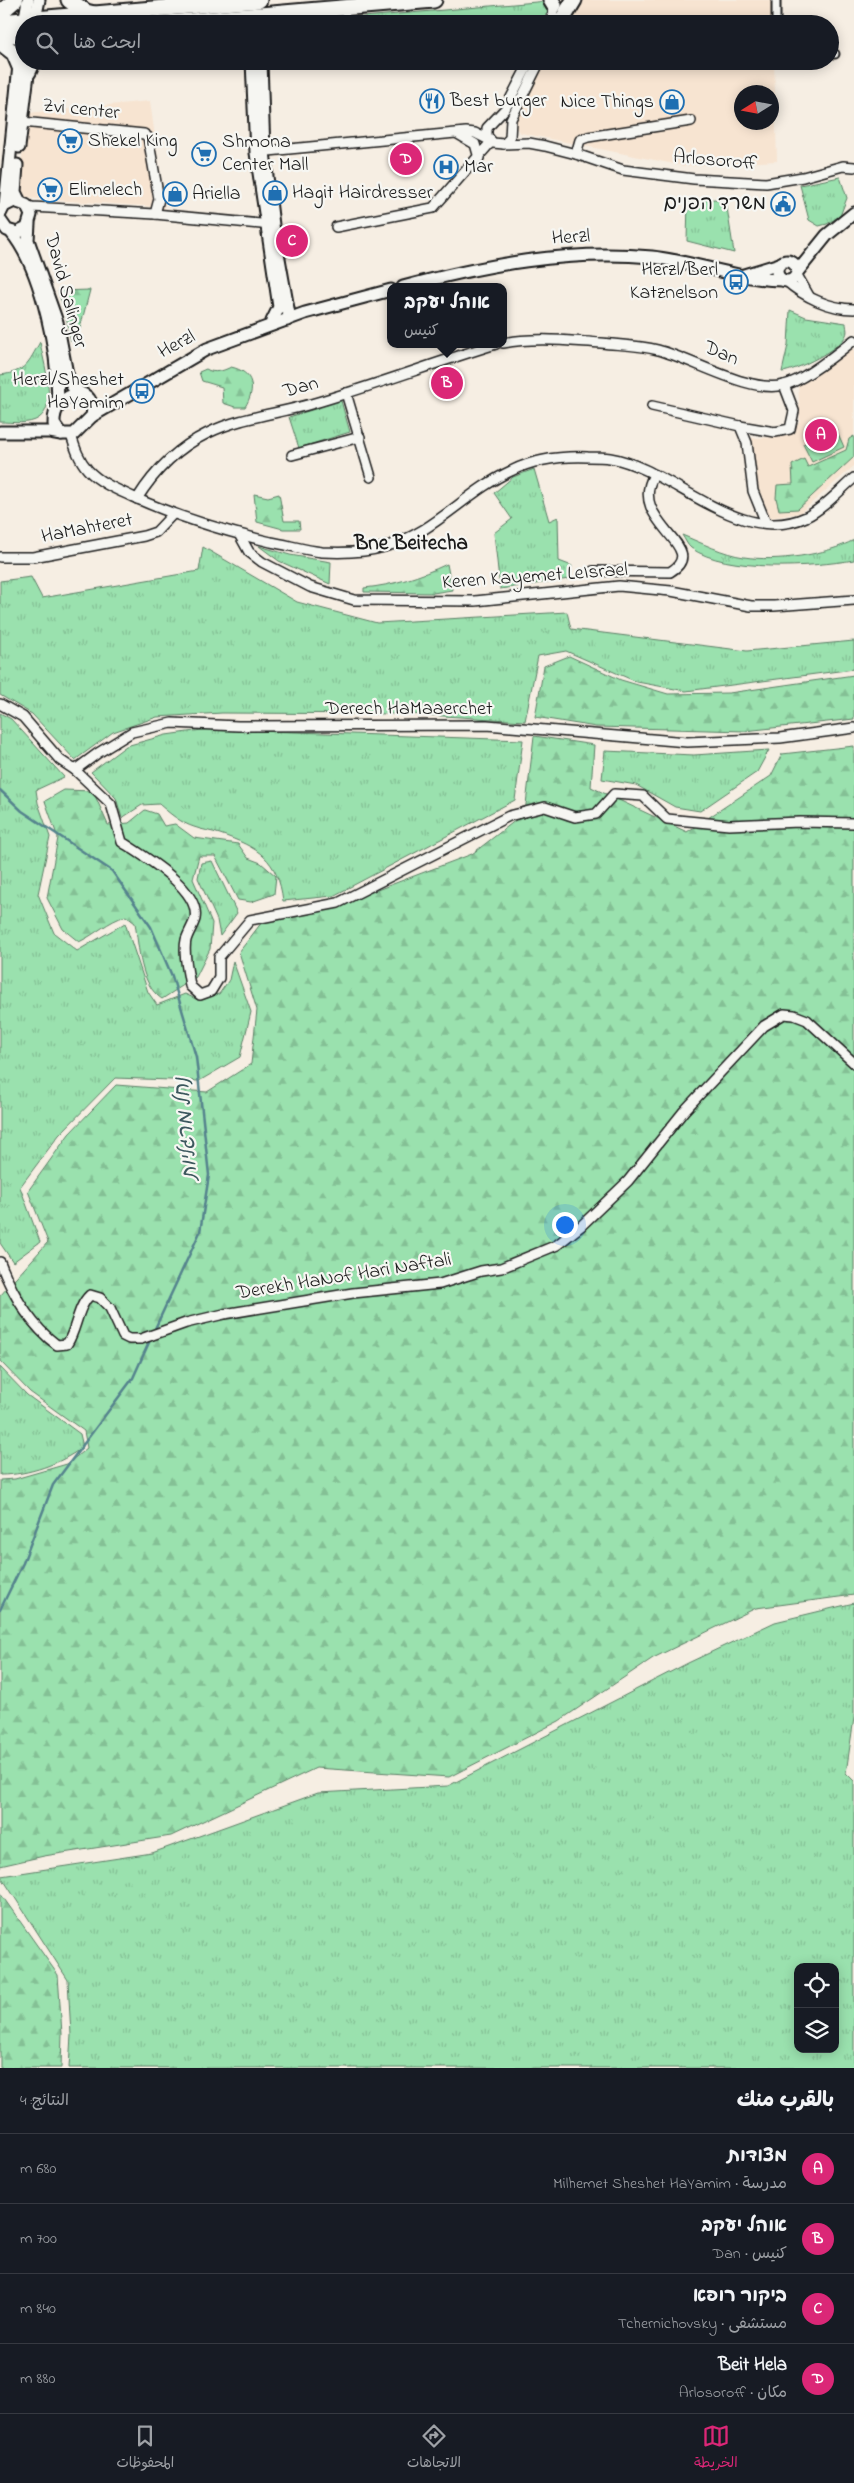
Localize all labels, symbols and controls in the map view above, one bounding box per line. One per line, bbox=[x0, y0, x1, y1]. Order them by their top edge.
search box bbox=[15, 15, 839, 70]
icon: search bbox=[33, 29, 61, 57]
text: ابحث هنا bbox=[73, 30, 141, 57]
north arrow bbox=[734, 85, 779, 130]
place label: Best burger bbox=[449, 87, 547, 117]
restaurant icon: Best burger bbox=[419, 88, 445, 114]
place label: Nice Things bbox=[560, 88, 654, 118]
shop icon: Nice Things bbox=[659, 89, 685, 115]
street label: Zvi center bbox=[41, 92, 122, 129]
place label: Shekel King bbox=[88, 127, 178, 157]
supermarket icon: Shekel King bbox=[57, 128, 83, 154]
place label: Shmona Center Mall bbox=[222, 128, 308, 180]
pin: D bbox=[390, 140, 422, 178]
supermarket icon: Shmona Center Mall bbox=[191, 141, 217, 167]
street label: Arlosoroff bbox=[672, 143, 759, 179]
place label: Mar bbox=[464, 153, 494, 182]
hospital icon: Mar bbox=[433, 154, 459, 180]
place label: Elimelech bbox=[68, 176, 142, 205]
supermarket icon: Elimelech bbox=[37, 177, 63, 203]
place label: Hagit Hairdresser bbox=[292, 179, 434, 209]
place label: Ariella bbox=[192, 180, 241, 209]
shop icon: Hagit Hairdresser bbox=[262, 180, 288, 206]
shop icon: Ariella bbox=[162, 181, 188, 207]
place label: משרד הפנים bbox=[663, 190, 766, 219]
public building icon: משרד הפנים bbox=[770, 191, 796, 217]
pin: C bbox=[276, 222, 308, 260]
street label: Herzl bbox=[551, 223, 591, 253]
street label: David Salinger bbox=[35, 229, 94, 353]
place label: Herzl/Berl Katznelson bbox=[630, 256, 718, 308]
bus stop icon: Herzl/Berl Katznelson bbox=[723, 269, 749, 295]
popup bbox=[387, 283, 507, 348]
text: אוהל יעקב bbox=[404, 290, 490, 317]
text: كنيس bbox=[404, 319, 439, 343]
street label: Herzl bbox=[153, 323, 201, 367]
street label: Dan bbox=[698, 333, 743, 374]
pin: B bbox=[431, 364, 463, 402]
place label: Herzl/Sheshet HaYamim bbox=[13, 366, 124, 418]
street label: Dan bbox=[279, 369, 322, 407]
bus stop icon: Herzl/Sheshet HaYamim bbox=[129, 378, 155, 404]
pin: A bbox=[805, 416, 837, 454]
street label: HaMahteret bbox=[39, 506, 135, 552]
district label: Bne Beitecha bbox=[353, 529, 468, 559]
street label: Keren Kayemet LeIsrael bbox=[441, 556, 629, 598]
street label: Derech HaMaaerchet bbox=[324, 695, 493, 724]
water label: נחל מרגליות bbox=[167, 1075, 207, 1183]
your location bbox=[552, 1212, 578, 1238]
street label: Derekh HaNof Hari Naftali bbox=[234, 1246, 454, 1308]
map controls bbox=[794, 1963, 839, 2053]
button: locate bbox=[794, 1963, 839, 2008]
button: layers bbox=[794, 2008, 839, 2053]
text: بالقرب منك bbox=[737, 2086, 834, 2116]
text: النتائج: 4 bbox=[20, 2089, 69, 2113]
text: מצודות bbox=[727, 2143, 787, 2170]
text: 680 m bbox=[20, 2157, 56, 2181]
text: A bbox=[813, 2157, 823, 2181]
text: مدرسة · Milhemet Sheshet HaYamim bbox=[553, 2172, 787, 2196]
text: אוהל יעקב bbox=[701, 2213, 787, 2240]
text: 700 m bbox=[20, 2227, 57, 2251]
text: B bbox=[813, 2227, 823, 2251]
text: كنيس · Dan bbox=[712, 2242, 787, 2266]
text: ביקור רופא bbox=[693, 2283, 787, 2310]
text: 840 m bbox=[20, 2297, 56, 2321]
text: C bbox=[814, 2297, 822, 2321]
text: مستشفى · Tchernichovsky bbox=[618, 2312, 787, 2336]
text: Beit Hela bbox=[718, 2352, 787, 2379]
text: 880 m bbox=[20, 2367, 55, 2391]
text: D bbox=[812, 2367, 824, 2391]
text: مكان · Arlosoroff bbox=[679, 2381, 787, 2405]
tab: المحفوظات bbox=[116, 2422, 174, 2475]
tab: الاتجاهات bbox=[407, 2422, 461, 2475]
tab: الخريطة bbox=[694, 2422, 738, 2475]

